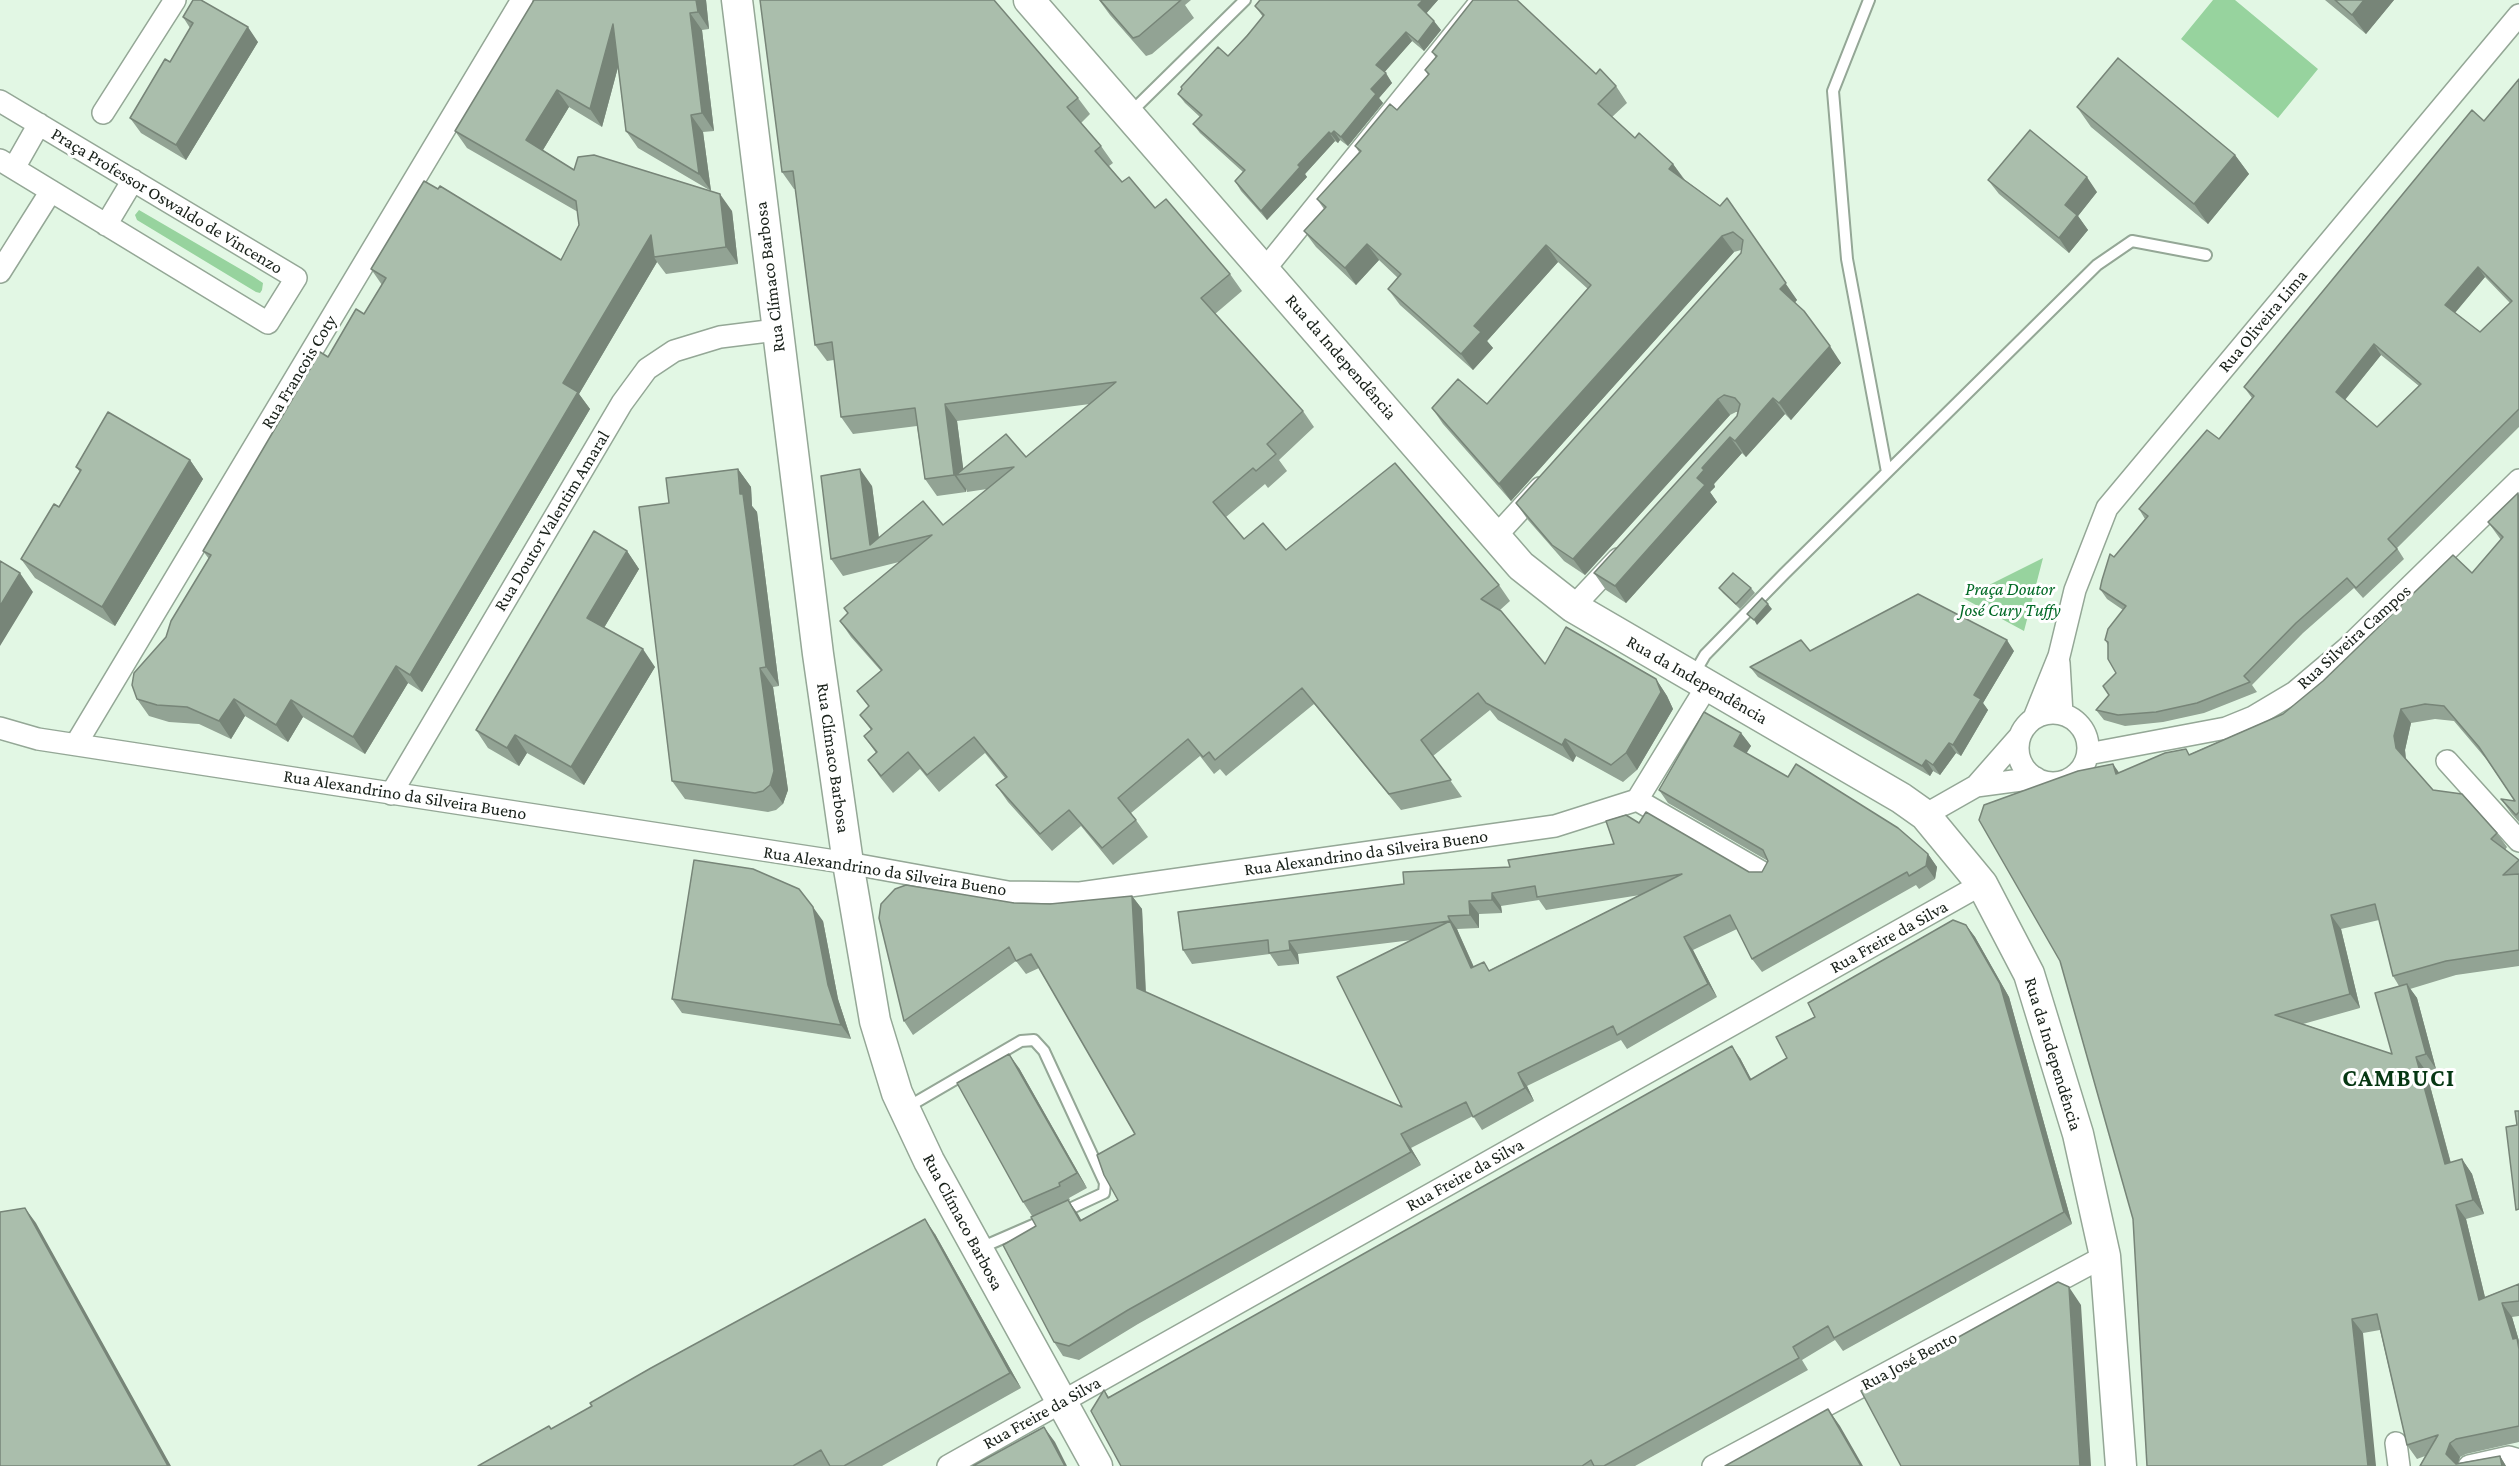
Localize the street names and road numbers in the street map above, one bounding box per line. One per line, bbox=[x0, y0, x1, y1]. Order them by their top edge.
street label: Praça Professor Oswaldo de Vincenzo bbox=[47, 123, 287, 279]
street label: Rua Clímaco Barbosa bbox=[750, 200, 790, 354]
street label: Rua Oliveira Lima bbox=[2214, 265, 2312, 377]
street label: Rua da Independência bbox=[1281, 290, 1401, 424]
street label: Rua Francois Coty bbox=[257, 311, 341, 433]
street label: Rua Doutor Valentim Amaral bbox=[489, 427, 615, 615]
street label: Rua Silveira Campos bbox=[2292, 580, 2416, 694]
street label: Rua da Independência bbox=[1623, 631, 1771, 729]
street label: Rua Clímaco Barbosa bbox=[812, 681, 854, 835]
street label: Rua Alexandrino da Silveira Bueno bbox=[282, 765, 528, 825]
street label: Rua Alexandrino da Silveira Bueno bbox=[1243, 825, 1489, 881]
street label: Rua Alexandrino da Silveira Bueno bbox=[762, 841, 1008, 901]
street label: Rua Freire da Silva bbox=[1826, 896, 1952, 978]
street label: Rua da Independência bbox=[2019, 975, 2087, 1133]
street label: Rua Freire da Silva bbox=[1402, 1134, 1528, 1216]
street label: Rua Clímaco Barbosa bbox=[918, 1150, 1008, 1294]
street label: Rua José Bento bbox=[1857, 1327, 1961, 1395]
street label: Rua Freire da Silva bbox=[979, 1372, 1105, 1454]

